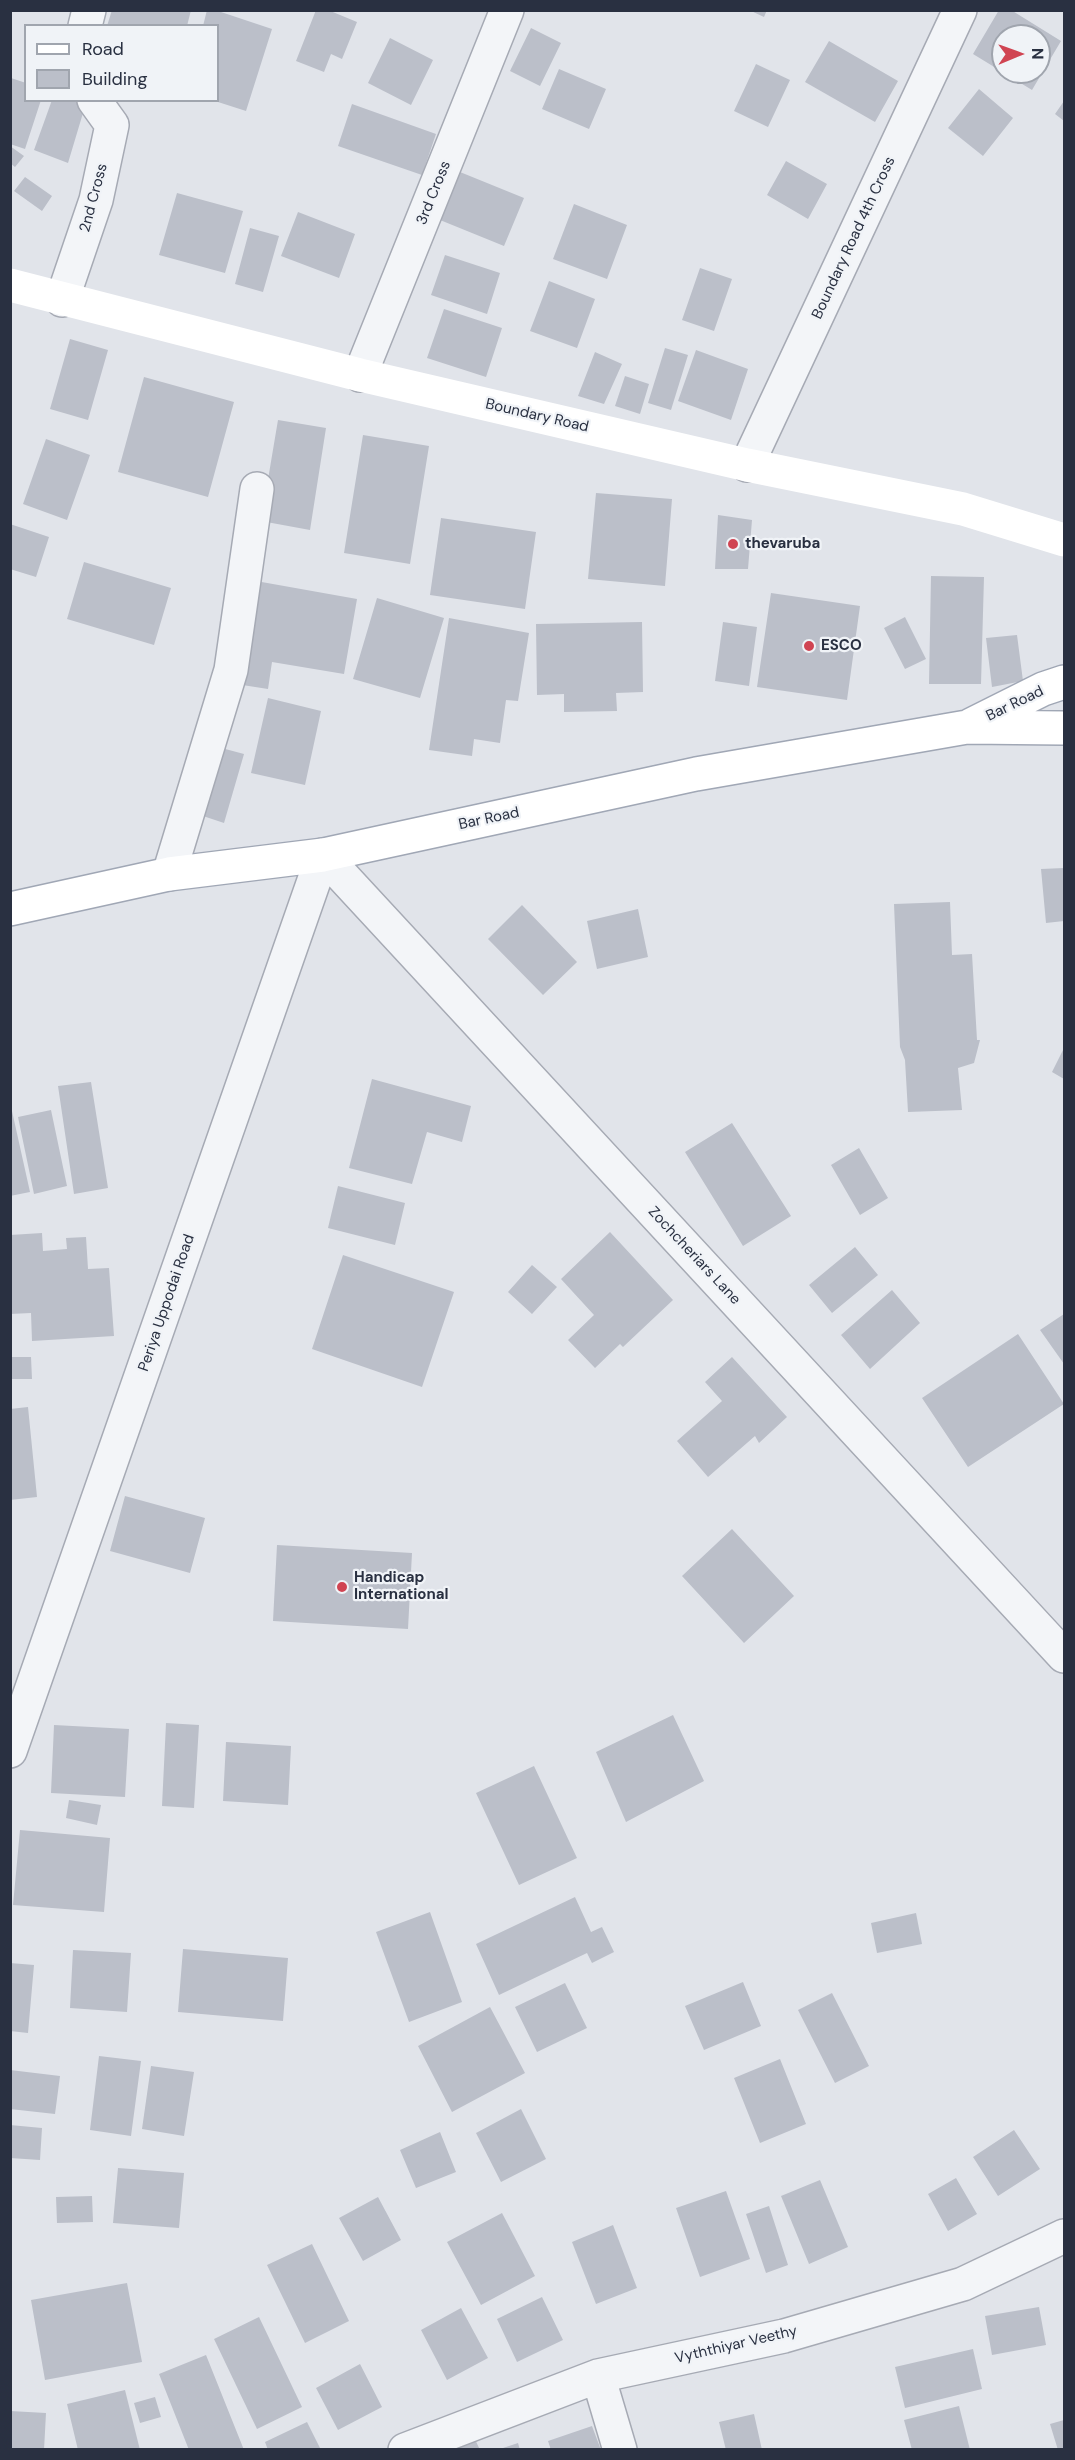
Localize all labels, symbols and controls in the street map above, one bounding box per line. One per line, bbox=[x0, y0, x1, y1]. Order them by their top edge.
legend bbox=[24, 24, 219, 102]
north arrow bbox=[991, 24, 1051, 84]
text: Road bbox=[82, 37, 124, 61]
text: N bbox=[1027, 48, 1048, 60]
text: Building bbox=[82, 67, 147, 91]
street label: Boundary Road 4th Cross bbox=[808, 154, 900, 322]
street label: 3rd Cross bbox=[413, 158, 455, 228]
street label: 2nd Cross bbox=[76, 162, 112, 234]
street label: Boundary Road bbox=[484, 395, 590, 437]
place label: thevaruba bbox=[745, 535, 820, 553]
marker: thevaruba bbox=[726, 537, 740, 551]
place label: ESCO bbox=[821, 637, 862, 655]
marker: ESCO bbox=[802, 639, 816, 653]
street label: Bar Road bbox=[983, 682, 1047, 726]
street label: Bar Road bbox=[457, 804, 521, 834]
street label: Zochcheriars Lane bbox=[644, 1203, 744, 1309]
street label: Periya Uppodai Road bbox=[135, 1232, 199, 1374]
place label: Handicap International bbox=[354, 1569, 449, 1604]
marker: Handicap International bbox=[335, 1580, 349, 1594]
street label: Vyththiyar Veethy bbox=[673, 2322, 799, 2368]

